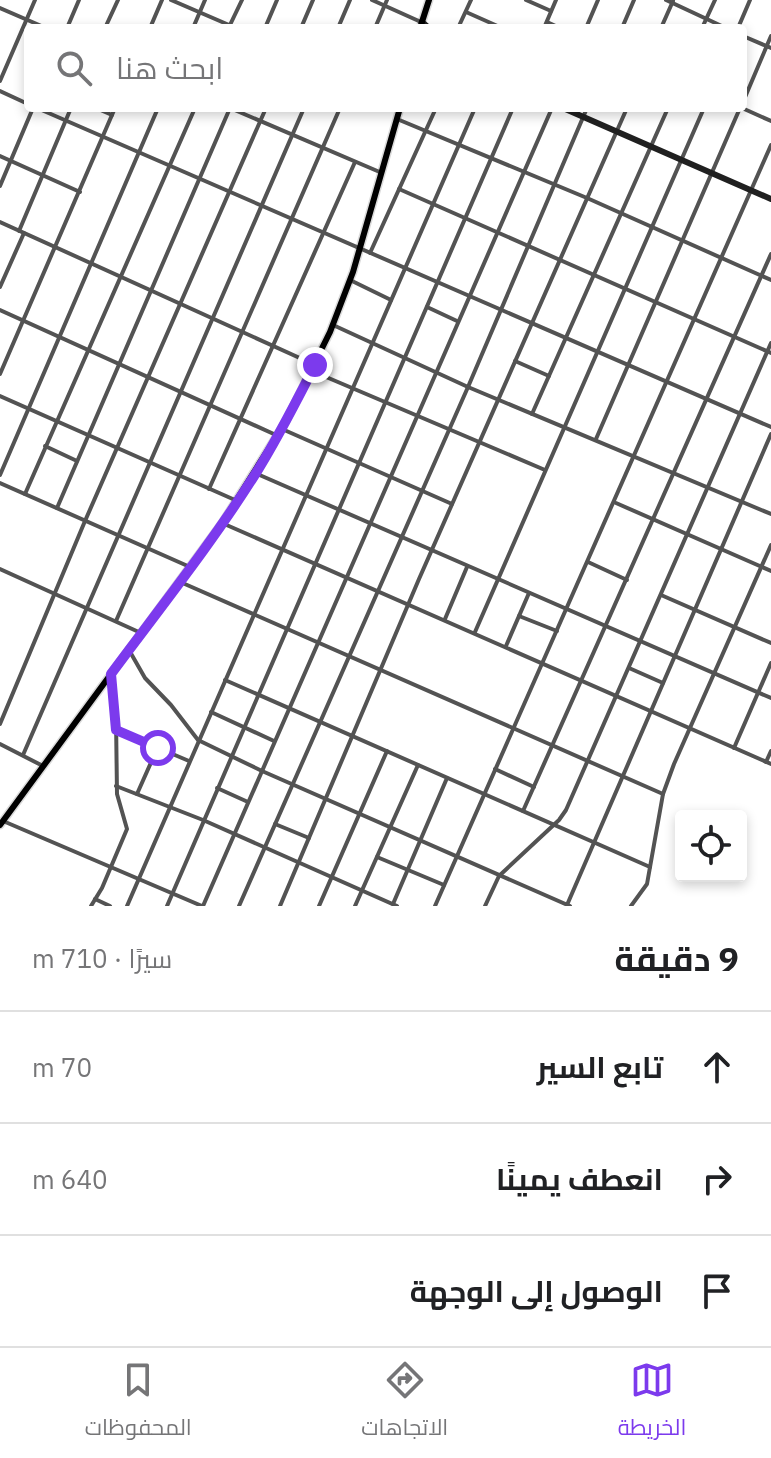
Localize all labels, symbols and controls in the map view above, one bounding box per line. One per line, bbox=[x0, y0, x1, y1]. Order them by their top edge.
search box bbox=[24, 24, 747, 112]
icon: search bbox=[52, 46, 96, 90]
text: ابحث هنا bbox=[116, 48, 223, 87]
route end bbox=[297, 347, 333, 383]
route start bbox=[140, 730, 176, 766]
map controls bbox=[675, 810, 747, 882]
button: locate bbox=[675, 810, 747, 882]
text: 9 دقيقة bbox=[614, 936, 739, 980]
text: سيرًا · 710 m bbox=[32, 941, 172, 975]
icon: ahead bbox=[695, 1045, 739, 1089]
text: تابع السير bbox=[537, 1047, 663, 1086]
text: 70 m bbox=[32, 1050, 92, 1084]
icon: right bbox=[695, 1157, 739, 1201]
text: انعطف يمينًا bbox=[496, 1159, 663, 1198]
text: 640 m bbox=[32, 1162, 108, 1196]
icon: arrive bbox=[695, 1269, 739, 1313]
text: الوصول إلى الوجهة bbox=[410, 1271, 663, 1310]
tab: المحفوظات bbox=[85, 1358, 192, 1448]
tab: الاتجاهات bbox=[361, 1358, 448, 1448]
tab: الخريطة bbox=[618, 1358, 686, 1448]

